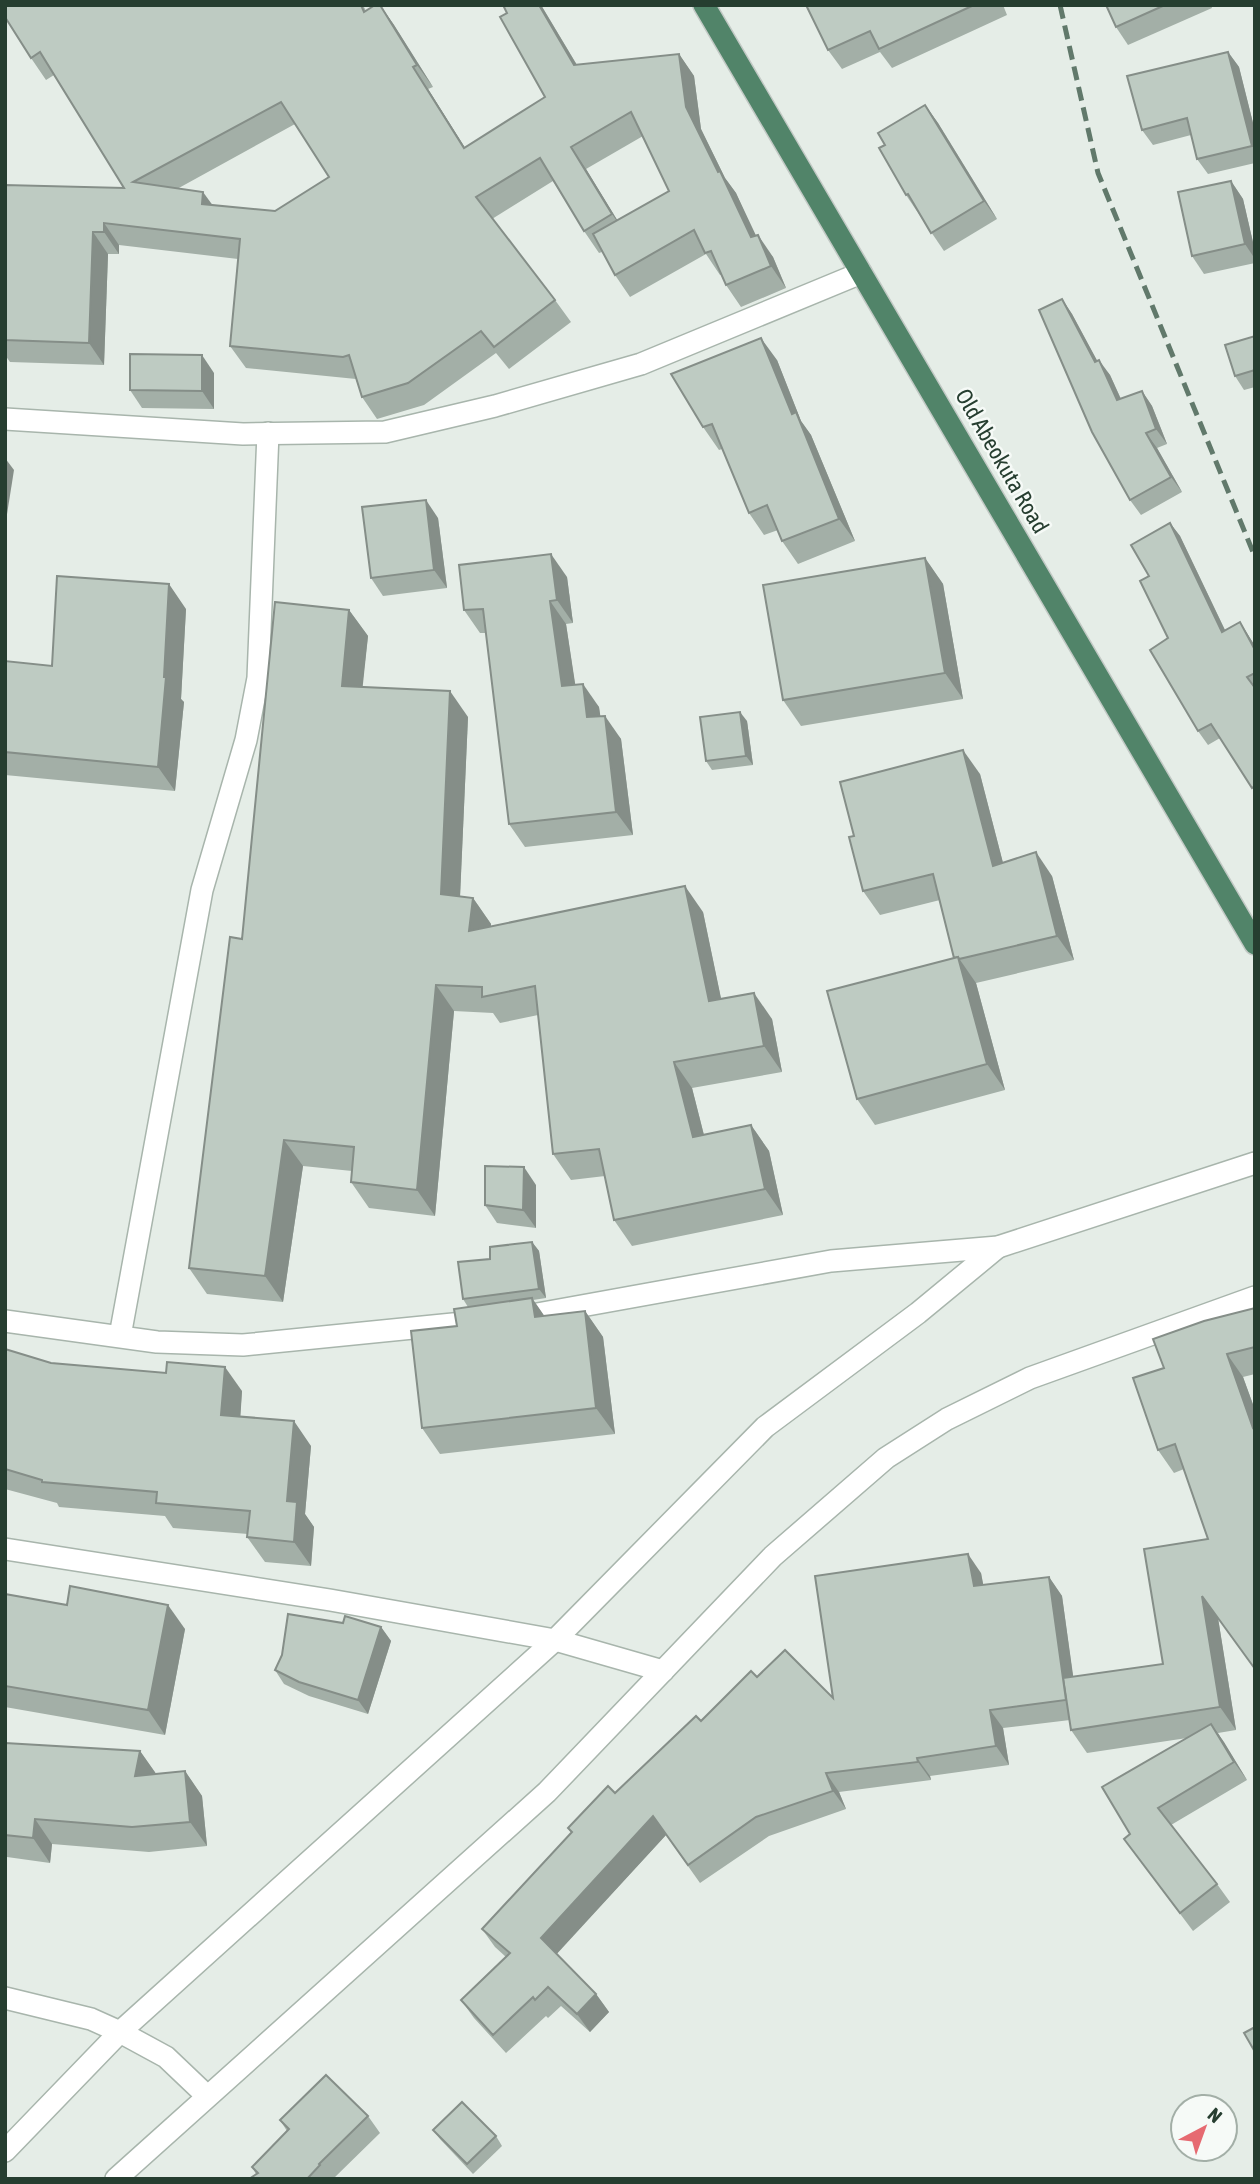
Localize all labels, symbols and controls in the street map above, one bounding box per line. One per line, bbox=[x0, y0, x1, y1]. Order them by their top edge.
street label: Old Abeokuta Road bbox=[950, 384, 1054, 538]
north arrow bbox=[1169, 2093, 1239, 2163]
text: N bbox=[1204, 2103, 1227, 2127]

